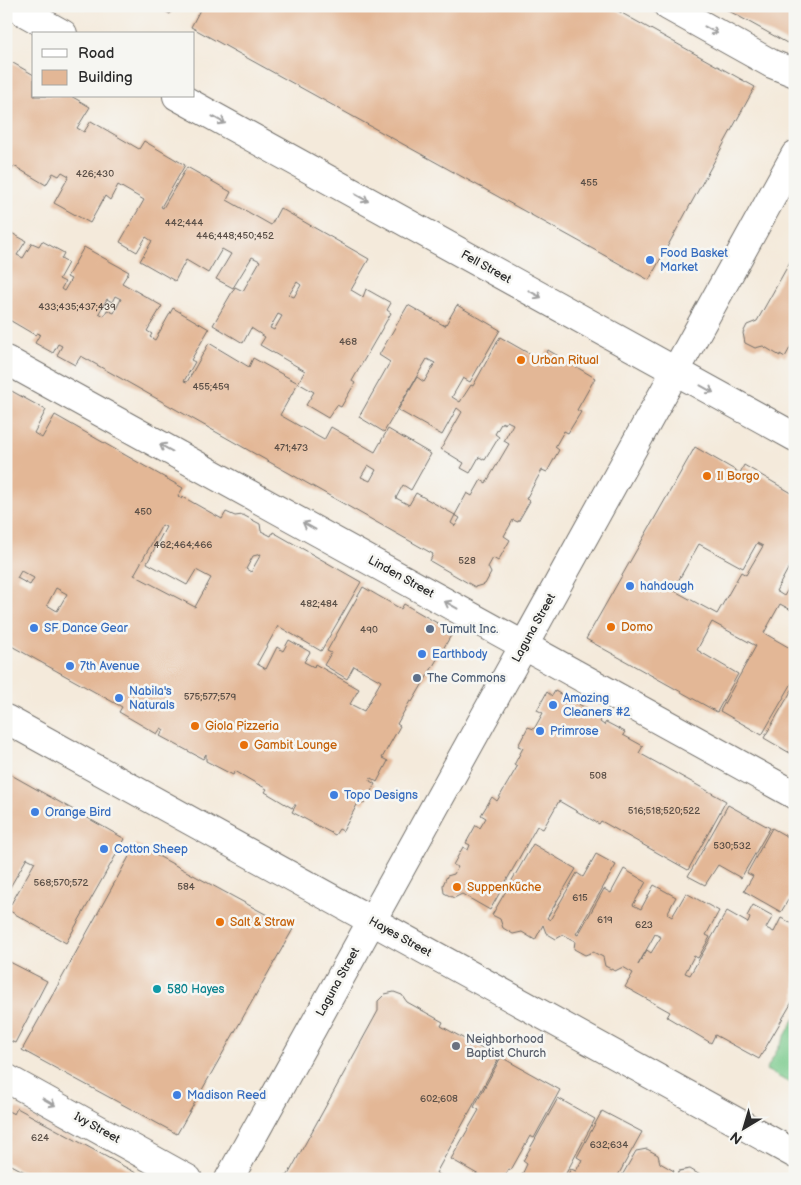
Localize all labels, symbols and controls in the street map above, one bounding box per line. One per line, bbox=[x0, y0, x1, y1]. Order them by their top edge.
one-way arrow bbox=[703, 25, 718, 35]
legend bbox=[32, 32, 195, 98]
text: Road bbox=[78, 44, 114, 63]
text: Building bbox=[78, 68, 133, 87]
one-way arrow bbox=[212, 115, 227, 125]
house number: 426;430 bbox=[76, 168, 114, 180]
house number: 455 bbox=[580, 177, 598, 189]
one-way arrow bbox=[354, 193, 369, 203]
house number: 442;444 bbox=[165, 217, 203, 229]
house number: 446;448;450;452 bbox=[196, 230, 274, 242]
place label: Food Basket Market bbox=[660, 246, 728, 275]
street label: Fell Street bbox=[458, 247, 514, 287]
marker: Food Basket Market bbox=[644, 254, 656, 266]
one-way arrow bbox=[527, 289, 541, 299]
house number: 433;435;437;439 bbox=[38, 301, 116, 313]
house number: 468 bbox=[339, 336, 357, 348]
place label: Urban Ritual bbox=[531, 353, 599, 368]
marker: Urban Ritual bbox=[515, 354, 527, 366]
house number: 455;459 bbox=[192, 381, 230, 393]
one-way arrow bbox=[700, 384, 715, 394]
house number: 471;473 bbox=[274, 442, 308, 454]
one-way arrow bbox=[159, 443, 174, 453]
place label: Il Borgo bbox=[717, 469, 760, 484]
marker: Il Borgo bbox=[701, 470, 713, 482]
house number: 450 bbox=[134, 506, 152, 518]
one-way arrow bbox=[301, 521, 316, 531]
house number: 462;464;466 bbox=[154, 539, 212, 551]
street label: Linden Street bbox=[365, 553, 437, 601]
house number: 528 bbox=[458, 555, 476, 567]
place label: hahdough bbox=[640, 579, 694, 594]
marker: hahdough bbox=[624, 580, 636, 592]
street label: Laguna Street bbox=[509, 591, 559, 665]
house number: 482;484 bbox=[300, 598, 338, 610]
one-way arrow bbox=[444, 599, 459, 609]
place label: Domo bbox=[621, 620, 653, 635]
place label: SF Dance Gear bbox=[44, 621, 128, 636]
marker: Domo bbox=[605, 621, 617, 633]
marker: SF Dance Gear bbox=[28, 622, 40, 634]
place label: Tumult Inc. bbox=[440, 622, 498, 637]
marker: Tumult Inc. bbox=[424, 623, 436, 635]
house number: 490 bbox=[360, 624, 378, 636]
place label: Earthbody bbox=[432, 647, 488, 662]
marker: Earthbody bbox=[416, 648, 428, 660]
place label: 7th Avenue bbox=[80, 659, 140, 674]
marker: 7th Avenue bbox=[64, 660, 76, 672]
place label: The Commons bbox=[427, 671, 506, 686]
marker: The Commons bbox=[411, 672, 423, 684]
place label: Nabila's Naturals bbox=[129, 684, 175, 713]
house number: 575;577;579 bbox=[184, 691, 236, 703]
place label: Amazing Cleaners #2 bbox=[563, 691, 630, 720]
marker: Nabila's Naturals bbox=[113, 692, 125, 704]
marker: Amazing Cleaners #2 bbox=[547, 699, 559, 711]
place label: Giola Pizzeria bbox=[205, 719, 279, 734]
marker: Giola Pizzeria bbox=[189, 720, 201, 732]
place label: Primrose bbox=[550, 724, 599, 739]
marker: Primrose bbox=[534, 725, 546, 737]
place label: Gambit Lounge bbox=[254, 738, 337, 753]
marker: Gambit Lounge bbox=[238, 739, 250, 751]
house number: 508 bbox=[589, 770, 607, 782]
place label: Topo Designs bbox=[344, 788, 418, 803]
marker: Topo Designs bbox=[328, 789, 340, 801]
place label: Orange Bird bbox=[45, 805, 111, 820]
house number: 516;518;520;522 bbox=[628, 805, 700, 817]
marker: Orange Bird bbox=[29, 806, 41, 818]
house number: 530;532 bbox=[713, 840, 751, 852]
place label: Cotton Sheep bbox=[114, 842, 188, 857]
marker: Cotton Sheep bbox=[98, 843, 110, 855]
house number: 568;570;572 bbox=[34, 877, 89, 889]
place label: Suppenküche bbox=[467, 880, 541, 895]
house number: 584 bbox=[177, 881, 195, 893]
marker: Suppenküche bbox=[451, 881, 463, 893]
house number: 615 bbox=[572, 892, 588, 904]
street label: Hayes Street bbox=[366, 914, 434, 961]
house number: 619 bbox=[597, 914, 613, 926]
place label: Salt & Straw bbox=[230, 915, 295, 930]
marker: Salt & Straw bbox=[214, 916, 226, 928]
house number: 623 bbox=[635, 919, 653, 931]
street label: Laguna Street bbox=[313, 945, 363, 1019]
place label: 580 Hayes bbox=[167, 982, 225, 997]
marker: 580 Hayes bbox=[151, 983, 163, 995]
place label: Neighborhood Baptist Church bbox=[466, 1032, 546, 1061]
marker: Neighborhood Baptist Church bbox=[450, 1040, 462, 1052]
place label: Madison Reed bbox=[187, 1088, 266, 1103]
marker: Madison Reed bbox=[171, 1089, 183, 1101]
house number: 602;608 bbox=[420, 1093, 458, 1105]
one-way arrow bbox=[41, 1097, 56, 1107]
north arrow bbox=[718, 1102, 768, 1152]
street label: Ivy Street bbox=[71, 1109, 123, 1147]
text: N bbox=[727, 1128, 746, 1148]
house number: 624 bbox=[31, 1132, 49, 1144]
house number: 632;634 bbox=[590, 1139, 628, 1151]

